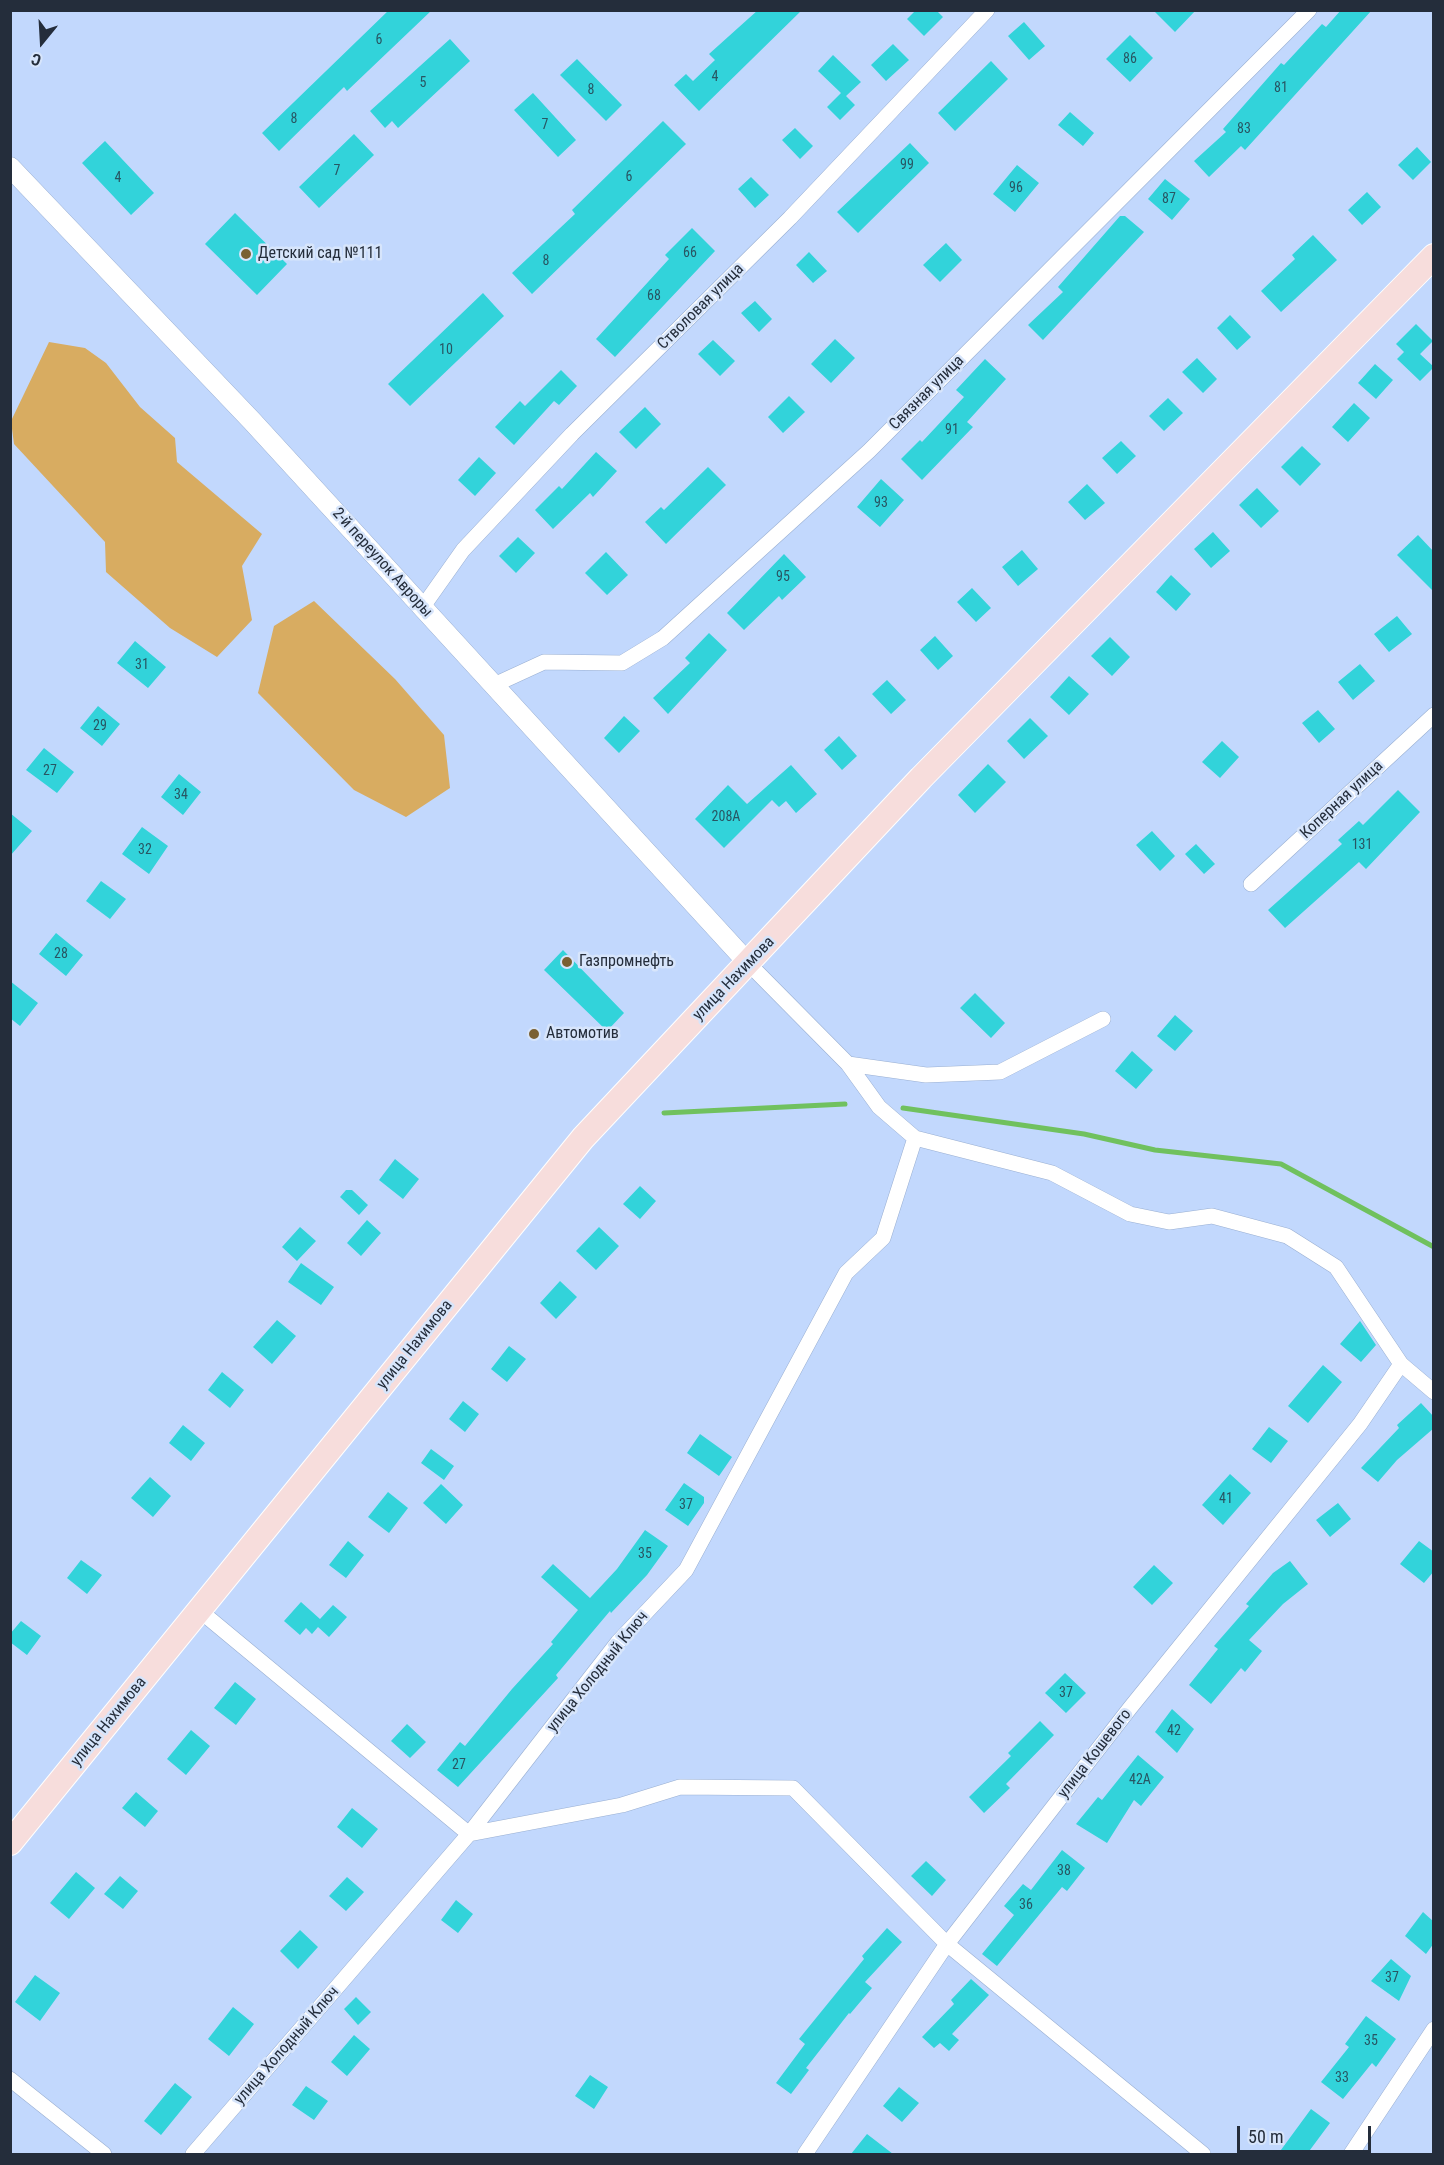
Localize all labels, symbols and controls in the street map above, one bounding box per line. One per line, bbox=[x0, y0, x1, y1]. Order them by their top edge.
north arrow bbox=[12, 12, 72, 72]
house number: 6 bbox=[376, 32, 382, 48]
text: С bbox=[29, 49, 44, 70]
house number: 86 bbox=[1123, 51, 1137, 67]
house number: 4 bbox=[712, 69, 718, 85]
house number: 5 bbox=[420, 75, 426, 91]
house number: 81 bbox=[1274, 80, 1288, 96]
house number: 8 bbox=[588, 82, 594, 98]
house number: 8 bbox=[291, 111, 297, 127]
house number: 7 bbox=[542, 117, 548, 133]
house number: 83 bbox=[1237, 121, 1251, 137]
house number: 99 bbox=[900, 157, 914, 173]
house number: 7 bbox=[334, 163, 340, 179]
house number: 6 bbox=[626, 169, 632, 185]
house number: 4 bbox=[115, 170, 121, 186]
house number: 96 bbox=[1009, 180, 1023, 196]
house number: 87 bbox=[1162, 191, 1176, 207]
place label: Детский сад №111 bbox=[258, 244, 382, 264]
house number: 66 bbox=[683, 245, 697, 261]
marker: Детский сад №111 bbox=[239, 247, 253, 261]
house number: 8 bbox=[543, 253, 549, 269]
street label: Стволовая улица bbox=[654, 260, 748, 354]
house number: 68 bbox=[647, 288, 661, 304]
house number: 10 bbox=[439, 342, 453, 358]
street label: Связная улица bbox=[886, 352, 968, 434]
house number: 91 bbox=[945, 422, 959, 438]
house number: 93 bbox=[874, 495, 888, 511]
street label: 2-й переулок Авроры bbox=[328, 504, 436, 622]
house number: 95 bbox=[776, 569, 790, 585]
house number: 31 bbox=[135, 657, 149, 673]
house number: 29 bbox=[93, 718, 107, 734]
street label: Коперная улица bbox=[1297, 757, 1387, 843]
house number: 27 bbox=[43, 763, 57, 779]
house number: 34 bbox=[174, 787, 188, 803]
house number: 208А bbox=[712, 809, 740, 825]
house number: 131 bbox=[1352, 837, 1372, 853]
house number: 32 bbox=[138, 842, 152, 858]
street label: улица Нахимова bbox=[689, 933, 779, 1025]
house number: 28 bbox=[54, 946, 68, 962]
place label: Газпромнефть bbox=[579, 952, 674, 972]
marker: Газпромнефть bbox=[560, 955, 574, 969]
place label: Автомотив bbox=[546, 1024, 619, 1044]
marker: Автомотив bbox=[527, 1027, 541, 1041]
street label: улица Нахимова bbox=[373, 1297, 457, 1393]
house number: 41 bbox=[1219, 1491, 1233, 1507]
house number: 37 bbox=[679, 1497, 693, 1513]
house number: 35 bbox=[638, 1546, 652, 1562]
street label: улица Холодный Ключ bbox=[543, 1608, 653, 1736]
street label: улица Нахимова bbox=[67, 1674, 151, 1770]
house number: 37 bbox=[1059, 1685, 1073, 1701]
street label: улица Кошевого bbox=[1054, 1706, 1136, 1802]
house number: 42 bbox=[1167, 1723, 1181, 1739]
house number: 27 bbox=[452, 1757, 466, 1773]
house number: 42А bbox=[1129, 1772, 1151, 1788]
house number: 38 bbox=[1057, 1863, 1071, 1879]
house number: 36 bbox=[1019, 1897, 1033, 1913]
house number: 37 bbox=[1385, 1970, 1399, 1986]
street label: улица Холодный Ключ bbox=[231, 1983, 343, 2109]
house number: 35 bbox=[1364, 2033, 1378, 2049]
house number: 33 bbox=[1335, 2070, 1349, 2086]
scale bar bbox=[1240, 2114, 1374, 2152]
text: 50 m bbox=[1248, 2126, 1283, 2147]

